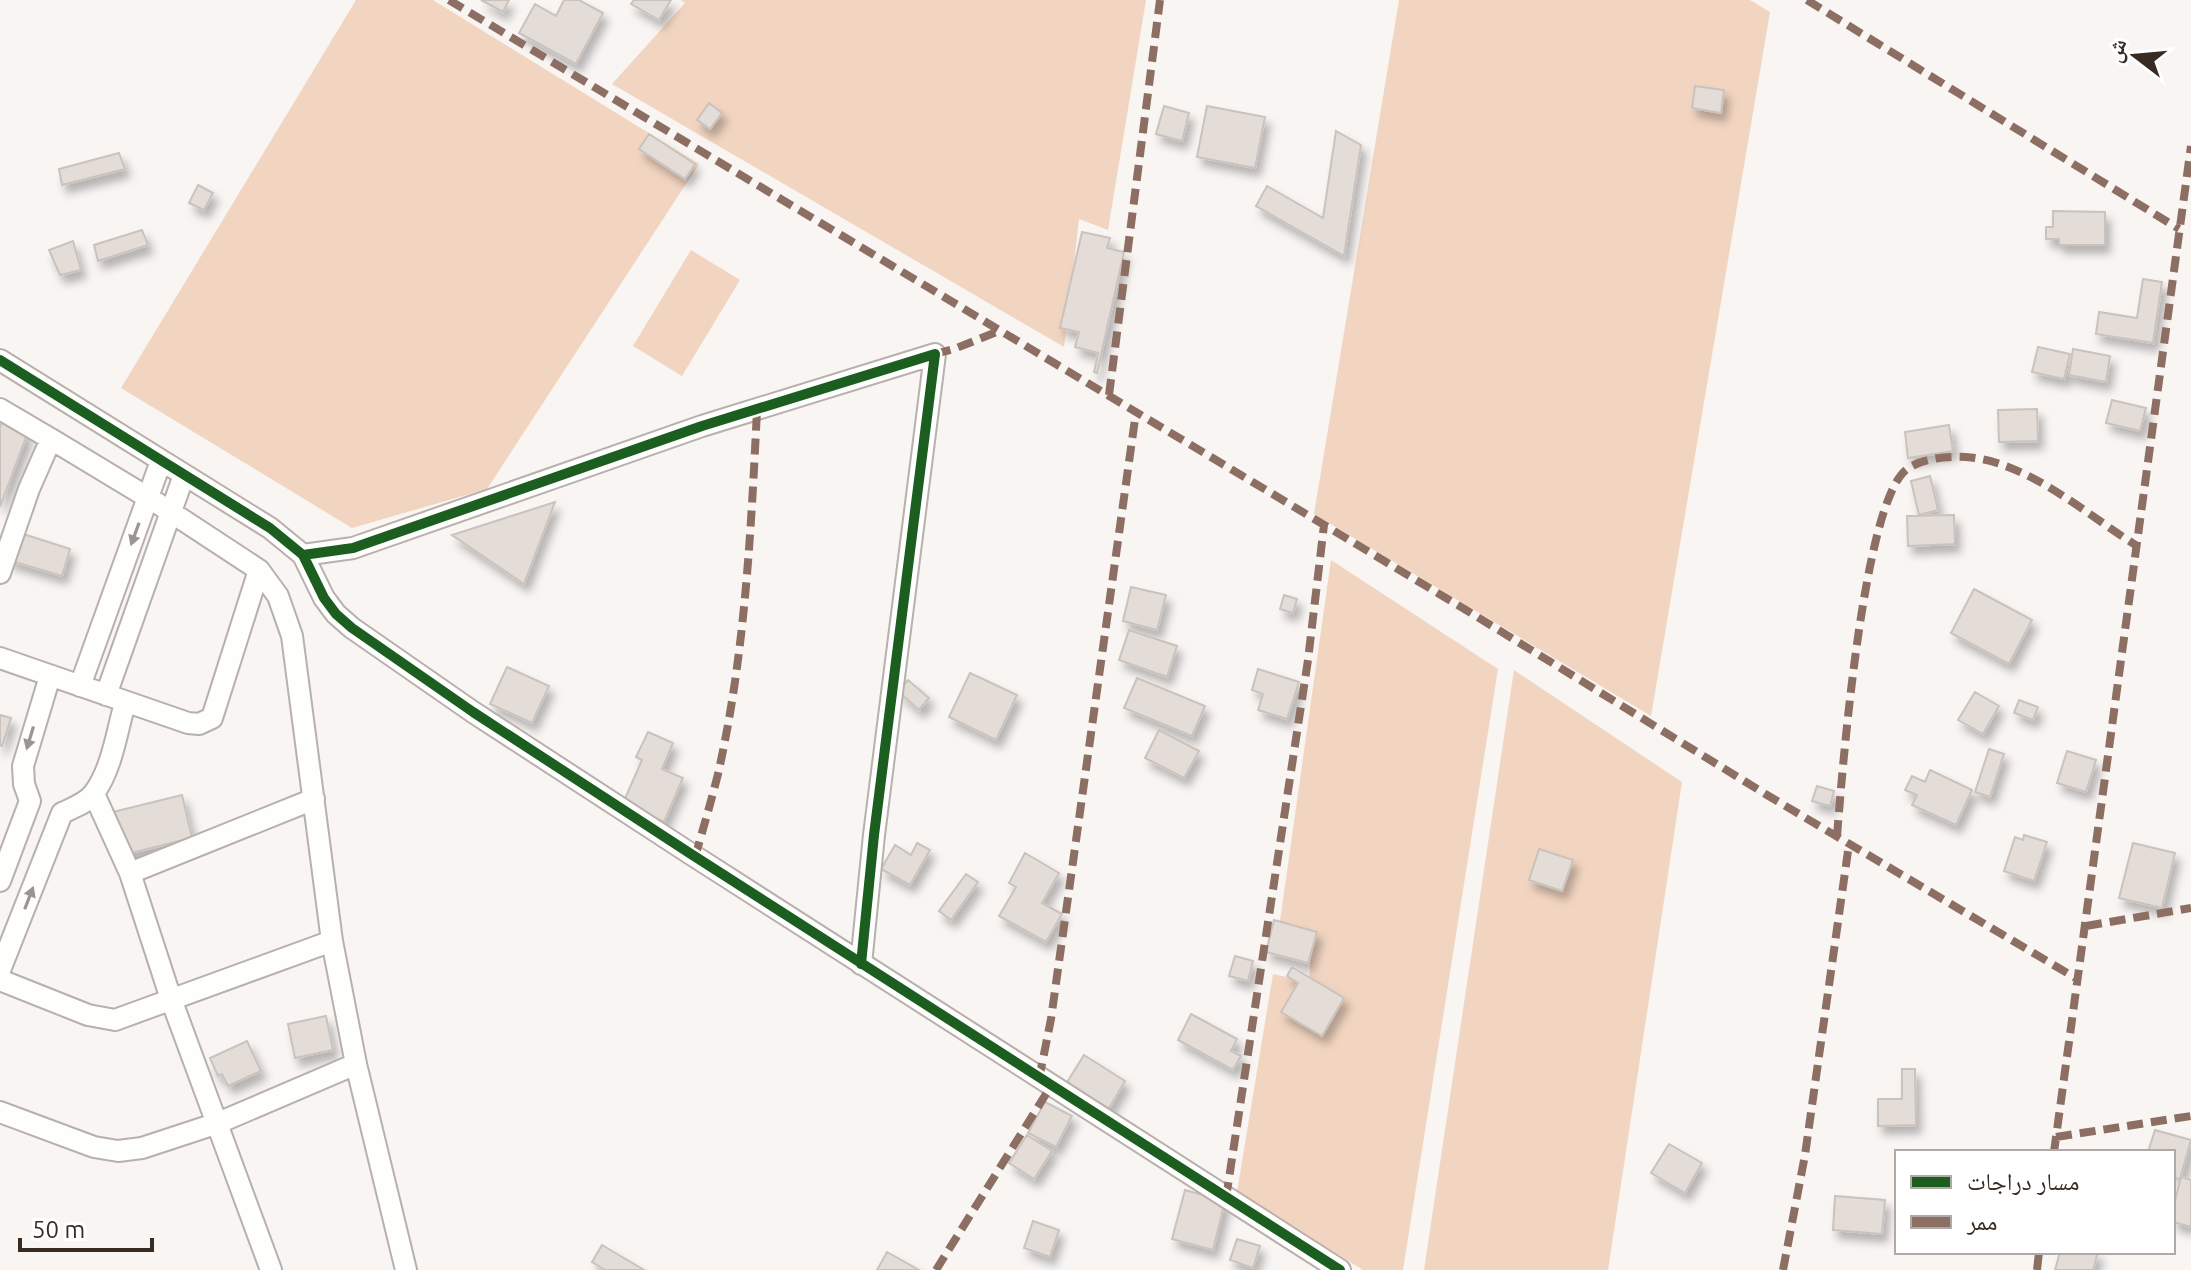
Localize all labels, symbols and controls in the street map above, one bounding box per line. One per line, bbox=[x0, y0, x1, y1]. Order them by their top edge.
north arrow bbox=[2095, 16, 2175, 96]
text: ش bbox=[2100, 36, 2132, 66]
one-way arrow bbox=[128, 522, 141, 546]
one-way arrow bbox=[23, 726, 36, 750]
one-way arrow bbox=[22, 886, 35, 910]
legend bbox=[1895, 1150, 2175, 1254]
text: مسار دراجات bbox=[1967, 1168, 2079, 1195]
scale bar bbox=[20, 1202, 152, 1252]
text: ممر bbox=[1966, 1208, 1998, 1235]
text: 50 m bbox=[32, 1216, 85, 1243]

